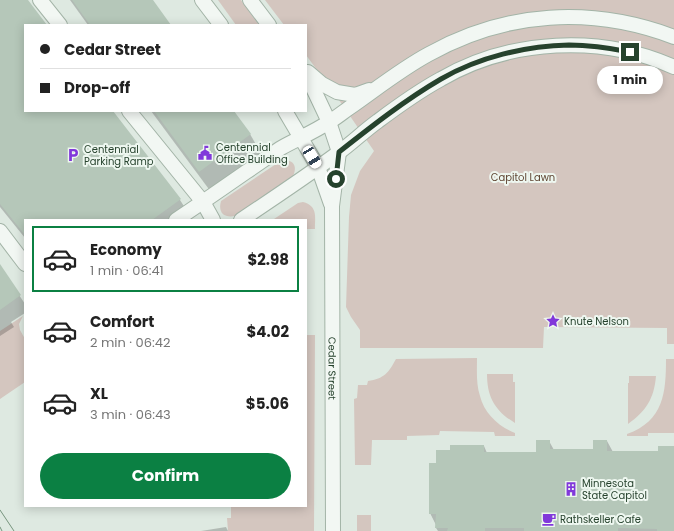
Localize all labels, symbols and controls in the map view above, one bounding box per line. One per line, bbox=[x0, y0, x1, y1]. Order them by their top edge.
text: Cedar Street bbox=[64, 39, 161, 60]
route end bbox=[621, 43, 639, 61]
callout: 1 min bbox=[597, 66, 663, 94]
text: 1 min bbox=[613, 70, 647, 89]
text: Drop-off bbox=[64, 77, 130, 98]
place label: Centennial Office Building bbox=[216, 140, 288, 167]
place label: Centennial Parking Ramp bbox=[84, 142, 154, 169]
car bbox=[301, 144, 323, 170]
public building icon: Centennial Office Building bbox=[197, 145, 213, 161]
parking icon: Centennial Parking Ramp bbox=[65, 147, 81, 163]
route start bbox=[327, 170, 345, 188]
park label: Capitol Lawn bbox=[491, 170, 555, 185]
text: Economy bbox=[90, 239, 162, 260]
icon: car bbox=[42, 241, 78, 277]
text: $2.98 bbox=[247, 249, 289, 270]
text: 1 min · 06:41 bbox=[90, 261, 164, 280]
text: Comfort bbox=[90, 311, 154, 332]
icon: car bbox=[42, 313, 78, 349]
place icon: Knute Nelson bbox=[545, 313, 561, 329]
place label: Knute Nelson bbox=[564, 314, 629, 329]
text: $4.02 bbox=[246, 321, 289, 342]
text: 2 min · 06:42 bbox=[90, 333, 170, 352]
street label: Cedar Street bbox=[325, 337, 340, 400]
text: XL bbox=[90, 383, 108, 404]
icon: car bbox=[42, 385, 78, 421]
text: $5.06 bbox=[246, 393, 289, 414]
text: 3 min · 06:43 bbox=[90, 405, 171, 424]
button: Confirm bbox=[40, 453, 291, 499]
place label: Minnesota State Capitol bbox=[582, 476, 647, 503]
building icon: Minnesota State Capitol bbox=[563, 481, 579, 497]
cafe icon: Rathskeller Cafe bbox=[541, 511, 557, 527]
place label: Rathskeller Cafe bbox=[560, 512, 641, 527]

